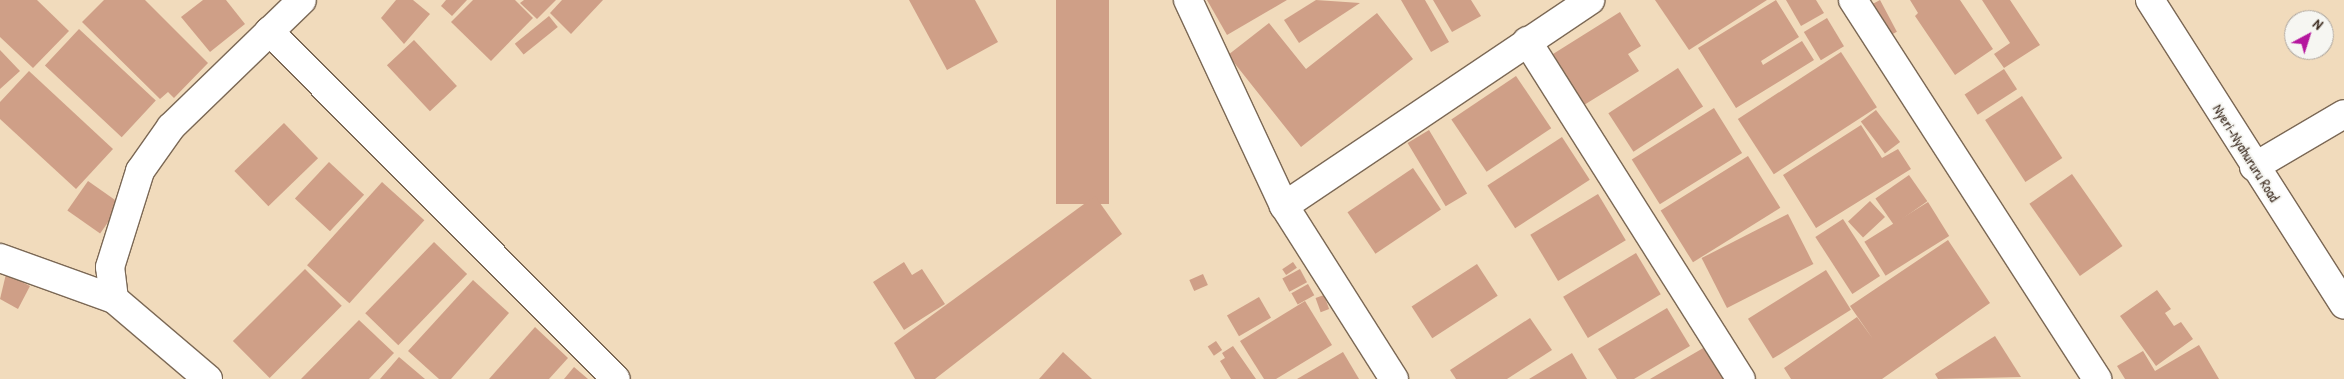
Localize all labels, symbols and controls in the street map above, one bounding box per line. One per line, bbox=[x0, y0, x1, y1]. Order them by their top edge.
north arrow bbox=[2284, 10, 2334, 60]
text: N bbox=[2309, 14, 2327, 34]
street label: Nyeri-Nyahururu Road bbox=[2209, 101, 2283, 205]

